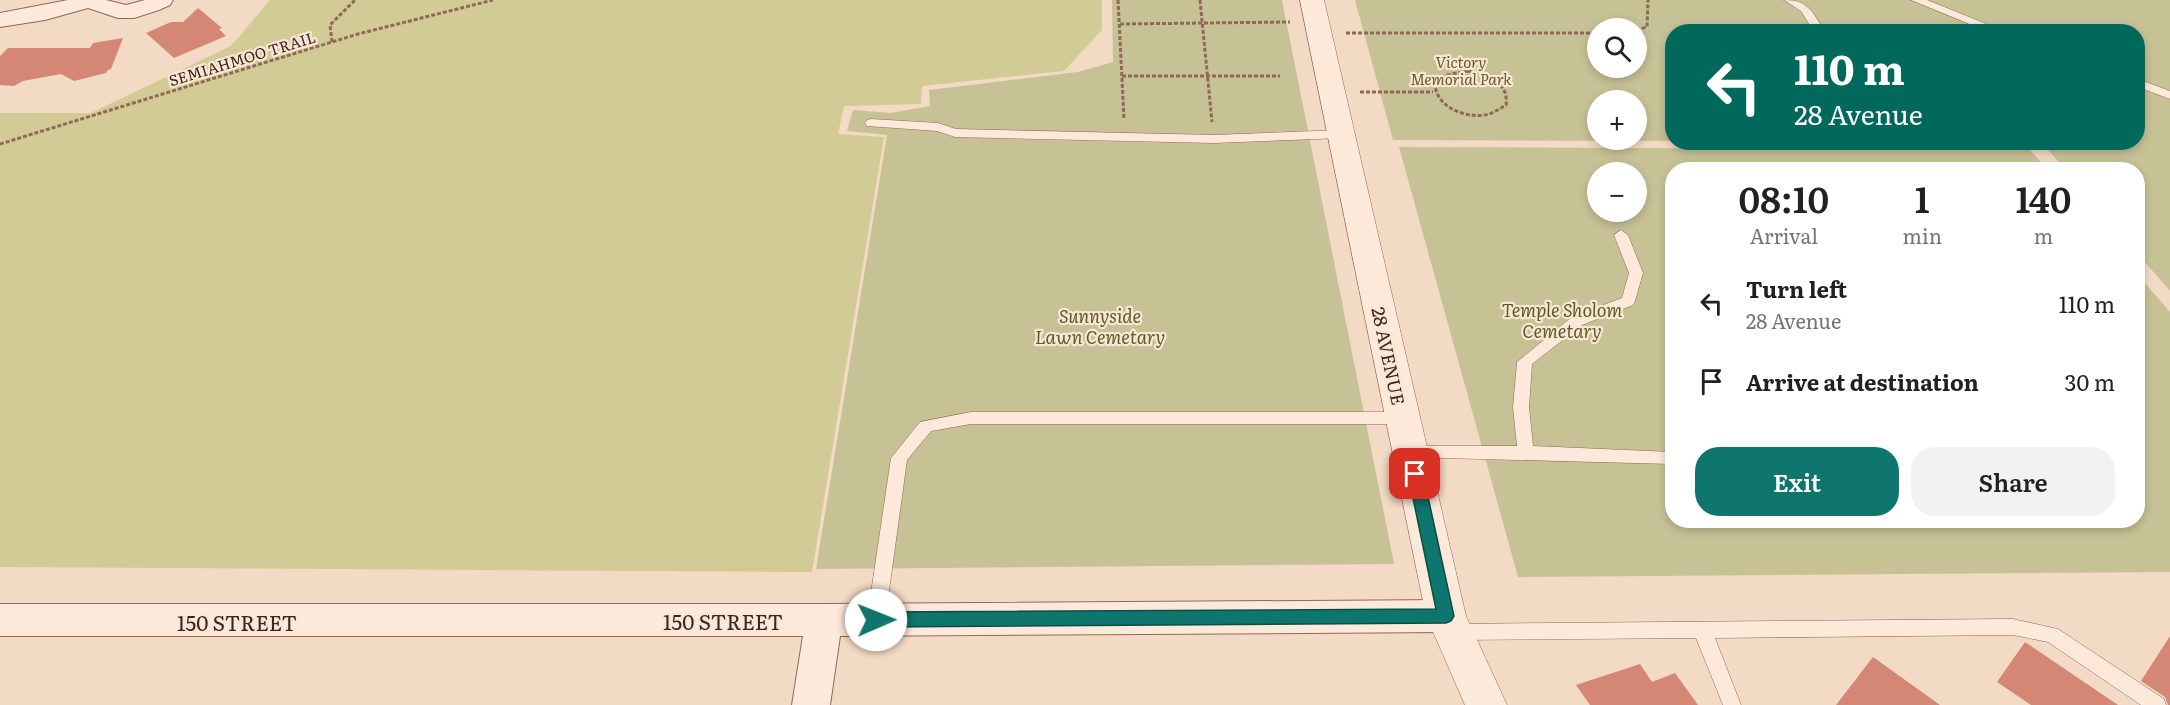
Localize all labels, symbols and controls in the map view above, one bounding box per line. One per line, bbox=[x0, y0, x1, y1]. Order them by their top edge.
map controls bbox=[1587, 18, 1647, 222]
button: search bbox=[1587, 18, 1647, 78]
street label: SEMIAHMOO TRAIL bbox=[166, 25, 318, 91]
text: 110 m bbox=[1794, 36, 1905, 98]
icon: left bbox=[1695, 48, 1773, 126]
park label: Victory Memorial Park bbox=[1411, 50, 1512, 90]
button: + bbox=[1587, 90, 1647, 150]
text: 28 Avenue bbox=[1794, 93, 1923, 133]
button: − bbox=[1587, 162, 1647, 222]
text: 08:10 bbox=[1739, 171, 1829, 224]
text: 1 bbox=[1915, 171, 1930, 224]
text: 140 bbox=[2015, 171, 2071, 224]
text: Arrival bbox=[1750, 220, 1818, 250]
text: min bbox=[1903, 220, 1942, 250]
text: m bbox=[2034, 220, 2053, 250]
text: Turn left bbox=[1746, 272, 1847, 305]
icon: left bbox=[1695, 287, 1728, 320]
text: 110 m bbox=[2059, 287, 2115, 320]
park label: Temple Sholom Cemetary bbox=[1502, 296, 1622, 344]
park label: Sunnyside Lawn Cemetary bbox=[1035, 302, 1165, 350]
street label: 28 AVENUE bbox=[1365, 304, 1413, 408]
text: 28 Avenue bbox=[1746, 305, 1841, 335]
icon: arrive bbox=[1695, 365, 1728, 398]
text: Arrive at destination bbox=[1746, 365, 1979, 398]
text: 30 m bbox=[2065, 365, 2115, 398]
button: Exit bbox=[1695, 447, 1899, 516]
button: Share bbox=[1911, 447, 2115, 516]
pin bbox=[1389, 448, 1440, 499]
icon: arrive bbox=[1398, 457, 1431, 490]
position arrow bbox=[844, 588, 908, 652]
street label: 150 STREET bbox=[663, 605, 783, 636]
street label: 150 STREET bbox=[177, 606, 297, 637]

